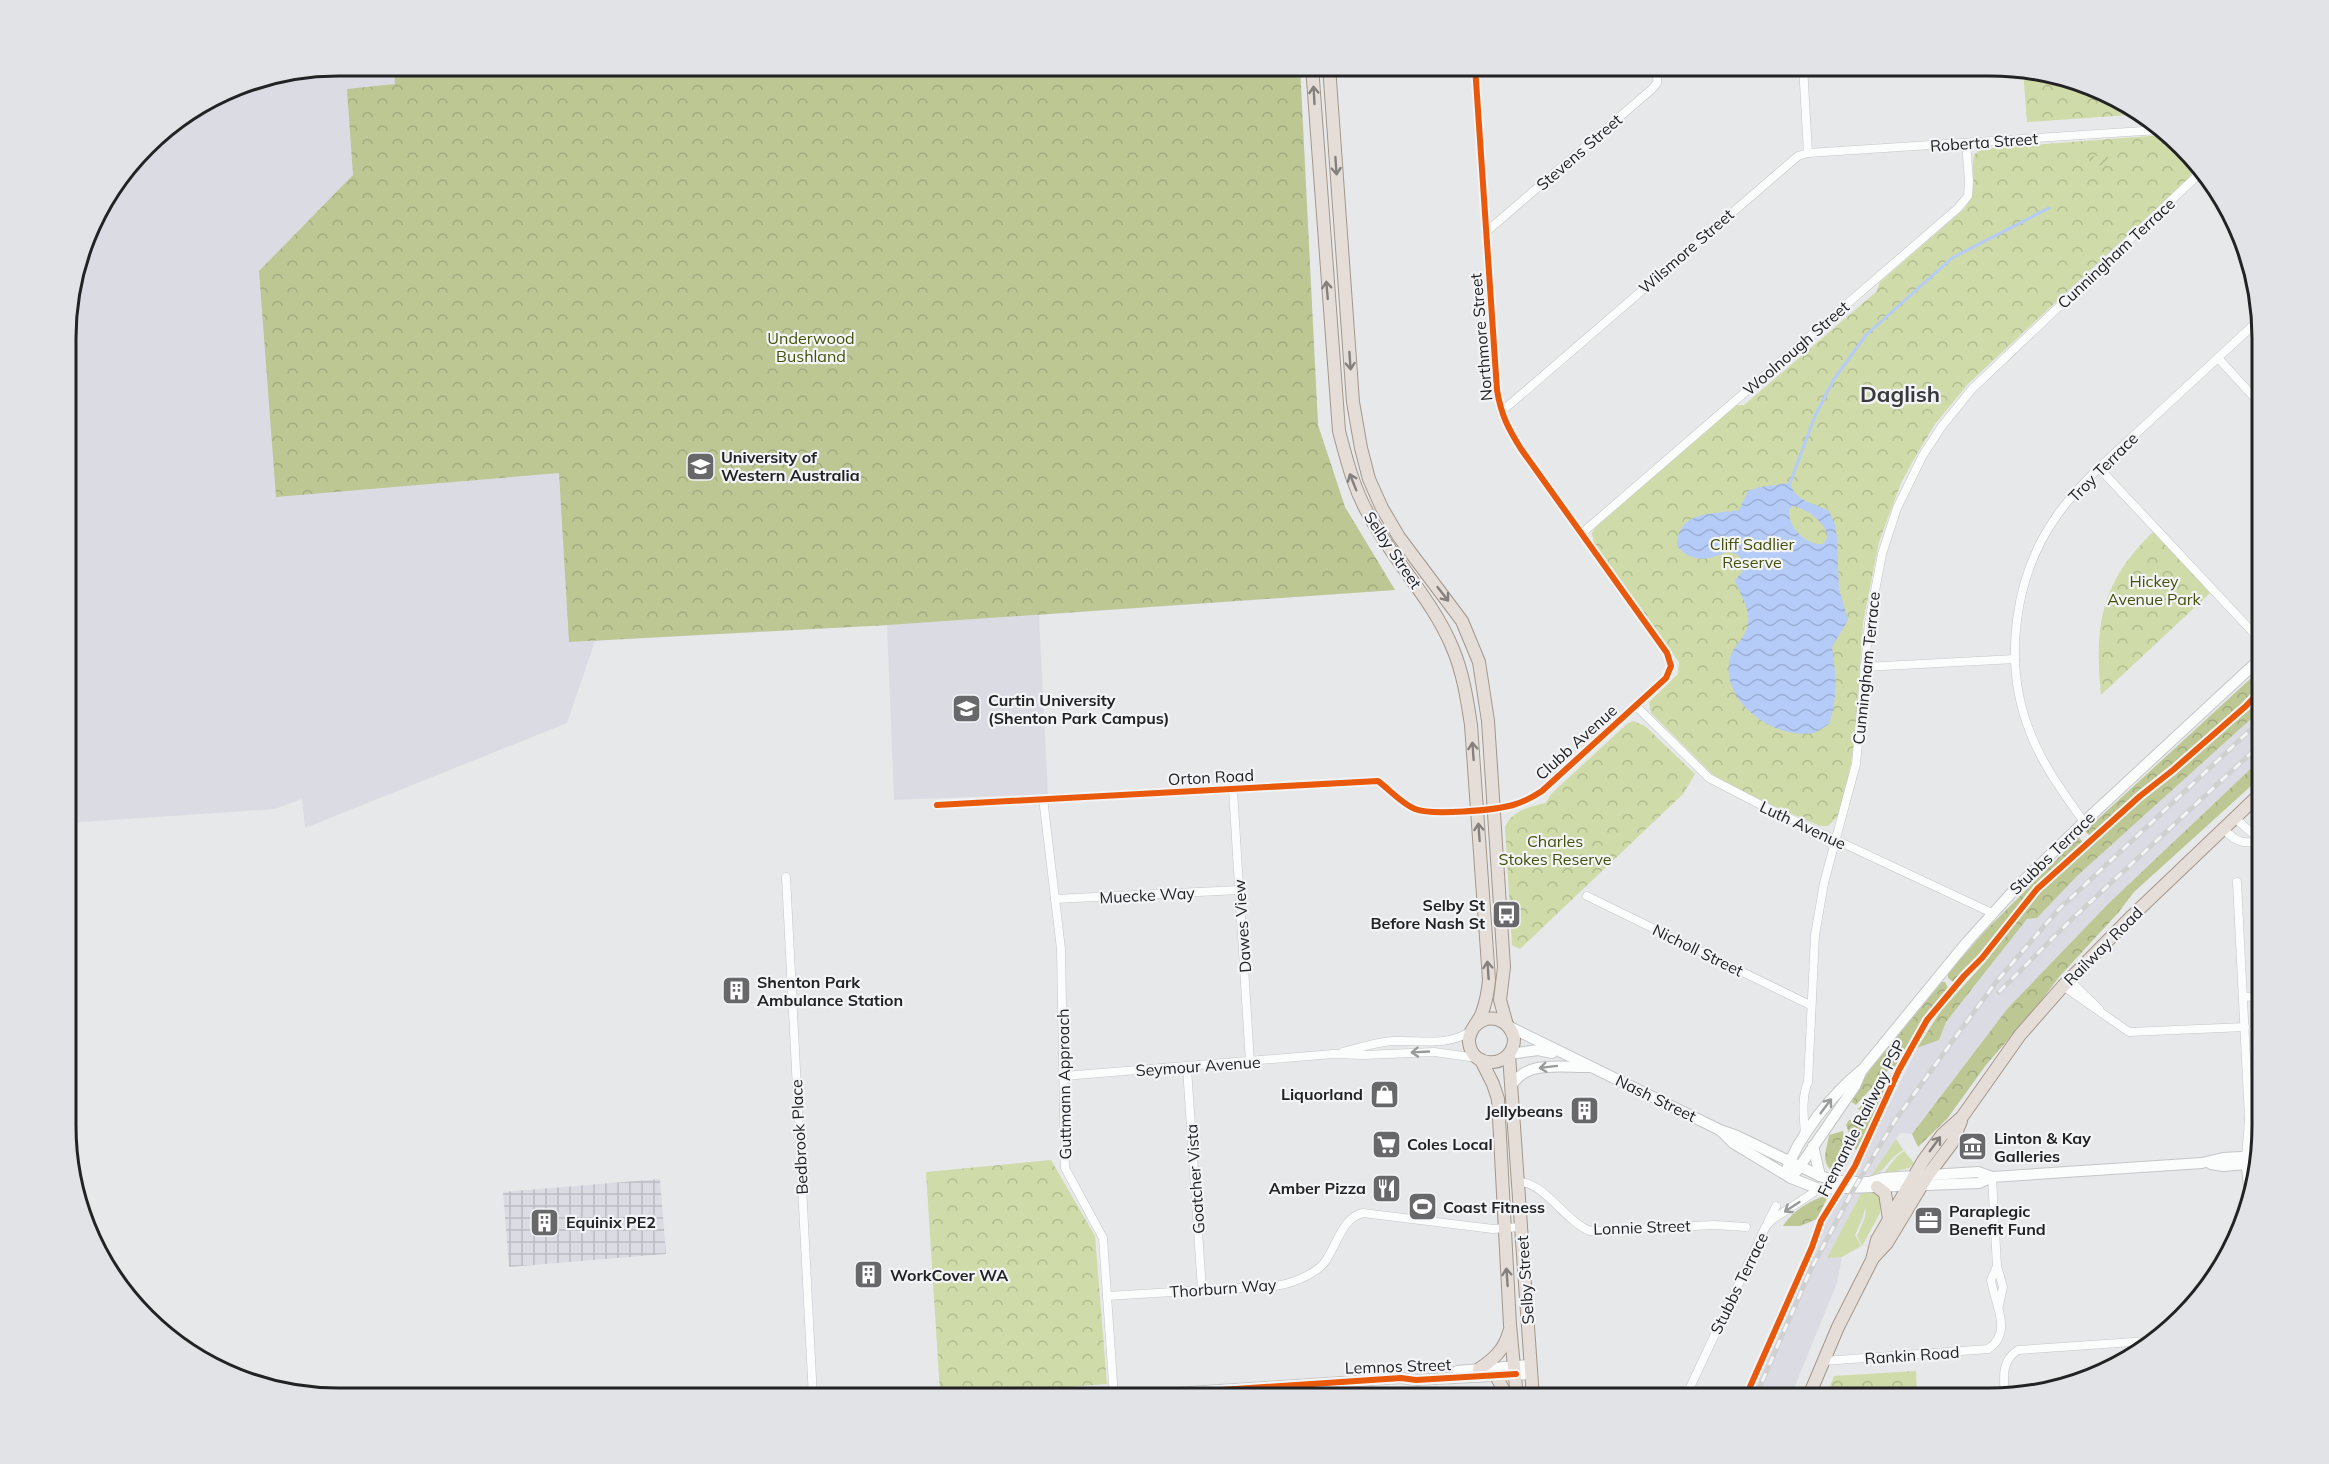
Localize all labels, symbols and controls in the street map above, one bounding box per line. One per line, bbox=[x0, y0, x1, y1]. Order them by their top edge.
one-way arrow bbox=[1308, 86, 1319, 106]
street label: Stevens Street bbox=[1532, 109, 1626, 195]
street label: Roberta Street bbox=[1929, 128, 2039, 156]
one-way arrow bbox=[1330, 156, 1341, 176]
street label: Cunningham Terrace bbox=[2053, 193, 2179, 313]
street label: Wilsmore Street bbox=[1634, 204, 1738, 298]
street label: Northmore Street bbox=[1465, 272, 1497, 402]
one-way arrow bbox=[1322, 280, 1333, 300]
street label: Woolnough Street bbox=[1739, 296, 1853, 400]
park label: Underwood Bushland bbox=[767, 328, 855, 366]
one-way arrow bbox=[1345, 350, 1356, 370]
district label: Daglish bbox=[1860, 380, 1940, 408]
street label: Troy Terrace bbox=[2064, 428, 2142, 506]
place label: University of Western Australia bbox=[721, 447, 860, 485]
school or university icon: University of Western Australia bbox=[684, 450, 716, 482]
one-way arrow bbox=[1347, 473, 1358, 492]
street label: Selby Street bbox=[1360, 508, 1426, 593]
park label: Cliff Sadlier Reserve bbox=[1710, 534, 1794, 572]
park label: Hickey Avenue Park bbox=[2107, 571, 2202, 609]
one-way arrow bbox=[1437, 586, 1450, 602]
street label: Cunningham Terrace bbox=[1848, 591, 1884, 745]
place label: Curtin University (Shenton Park Campus) bbox=[988, 690, 1169, 728]
school or university icon: Curtin University (Shenton Park Campus) bbox=[951, 693, 983, 725]
street label: Clubb Avenue bbox=[1531, 700, 1621, 784]
one-way arrow bbox=[1467, 742, 1478, 762]
street label: Orton Road bbox=[1168, 765, 1254, 789]
street label: Luth Avenue bbox=[1757, 796, 1849, 854]
street label: Stubbs Terrace bbox=[2005, 807, 2099, 899]
one-way arrow bbox=[1473, 823, 1484, 843]
park label: Charles Stokes Reserve bbox=[1498, 831, 1612, 869]
street label: Dawes View bbox=[1229, 879, 1255, 973]
street label: Muecke Way bbox=[1099, 882, 1196, 907]
place label: Selby St Before Nash St bbox=[1370, 895, 1485, 933]
bus stop icon: Selby St Before Nash St bbox=[1490, 898, 1522, 930]
street label: Railway Road bbox=[2059, 902, 2147, 990]
street label: Nicholl Street bbox=[1649, 919, 1747, 981]
one-way arrow bbox=[1482, 961, 1493, 981]
place label: Shenton Park Ambulance Station bbox=[757, 972, 903, 1010]
building icon: Shenton Park Ambulance Station bbox=[720, 975, 752, 1007]
street label: Guttmann Approach bbox=[1053, 1008, 1075, 1160]
street label: Fremantle Railway PSP bbox=[1813, 1036, 1909, 1200]
one-way arrow bbox=[1411, 1047, 1431, 1058]
street label: Seymour Avenue bbox=[1135, 1052, 1261, 1080]
one-way arrow bbox=[1539, 1062, 1558, 1073]
street label: Nash Street bbox=[1612, 1070, 1700, 1126]
shop icon: Liquorland bbox=[1368, 1078, 1400, 1110]
street label: Bedbrook Place bbox=[786, 1079, 812, 1195]
place label: Liquorland bbox=[1281, 1084, 1363, 1104]
building icon: Jellybeans bbox=[1568, 1095, 1600, 1127]
one-way arrow bbox=[1820, 1099, 1833, 1115]
place label: Jellybeans bbox=[1485, 1101, 1563, 1121]
street label: Goatcher Vista bbox=[1181, 1123, 1209, 1235]
supermarket icon: Coles Local bbox=[1370, 1128, 1402, 1160]
place label: Linton & Kay Galleries bbox=[1994, 1128, 2091, 1166]
museum icon: Linton & Kay Galleries bbox=[1957, 1131, 1989, 1163]
place label: Coles Local bbox=[1407, 1134, 1493, 1154]
one-way arrow bbox=[1929, 1137, 1941, 1153]
restaurant icon: Amber Pizza bbox=[1371, 1172, 1403, 1204]
place label: Amber Pizza bbox=[1269, 1178, 1366, 1198]
sports icon: Coast Fitness bbox=[1406, 1191, 1438, 1223]
place label: Coast Fitness bbox=[1443, 1197, 1545, 1217]
one-way arrow bbox=[1784, 1201, 1801, 1213]
place label: Paraplegic Benefit Fund bbox=[1949, 1201, 2046, 1239]
office icon: Paraplegic Benefit Fund bbox=[1912, 1204, 1944, 1236]
building icon: Equinix PE2 bbox=[529, 1206, 561, 1238]
place label: Equinix PE2 bbox=[566, 1212, 656, 1232]
street label: Lonnie Street bbox=[1593, 1215, 1691, 1239]
street label: Stubbs Terrace bbox=[1706, 1229, 1772, 1337]
street label: Selby Street bbox=[1512, 1235, 1538, 1325]
building icon: WorkCover WA bbox=[853, 1259, 885, 1291]
place label: WorkCover WA bbox=[890, 1265, 1008, 1285]
one-way arrow bbox=[1502, 1267, 1513, 1287]
street label: Thorburn Way bbox=[1169, 1274, 1278, 1302]
street label: Rankin Road bbox=[1864, 1342, 1960, 1368]
street label: Lemnos Street bbox=[1345, 1354, 1452, 1378]

